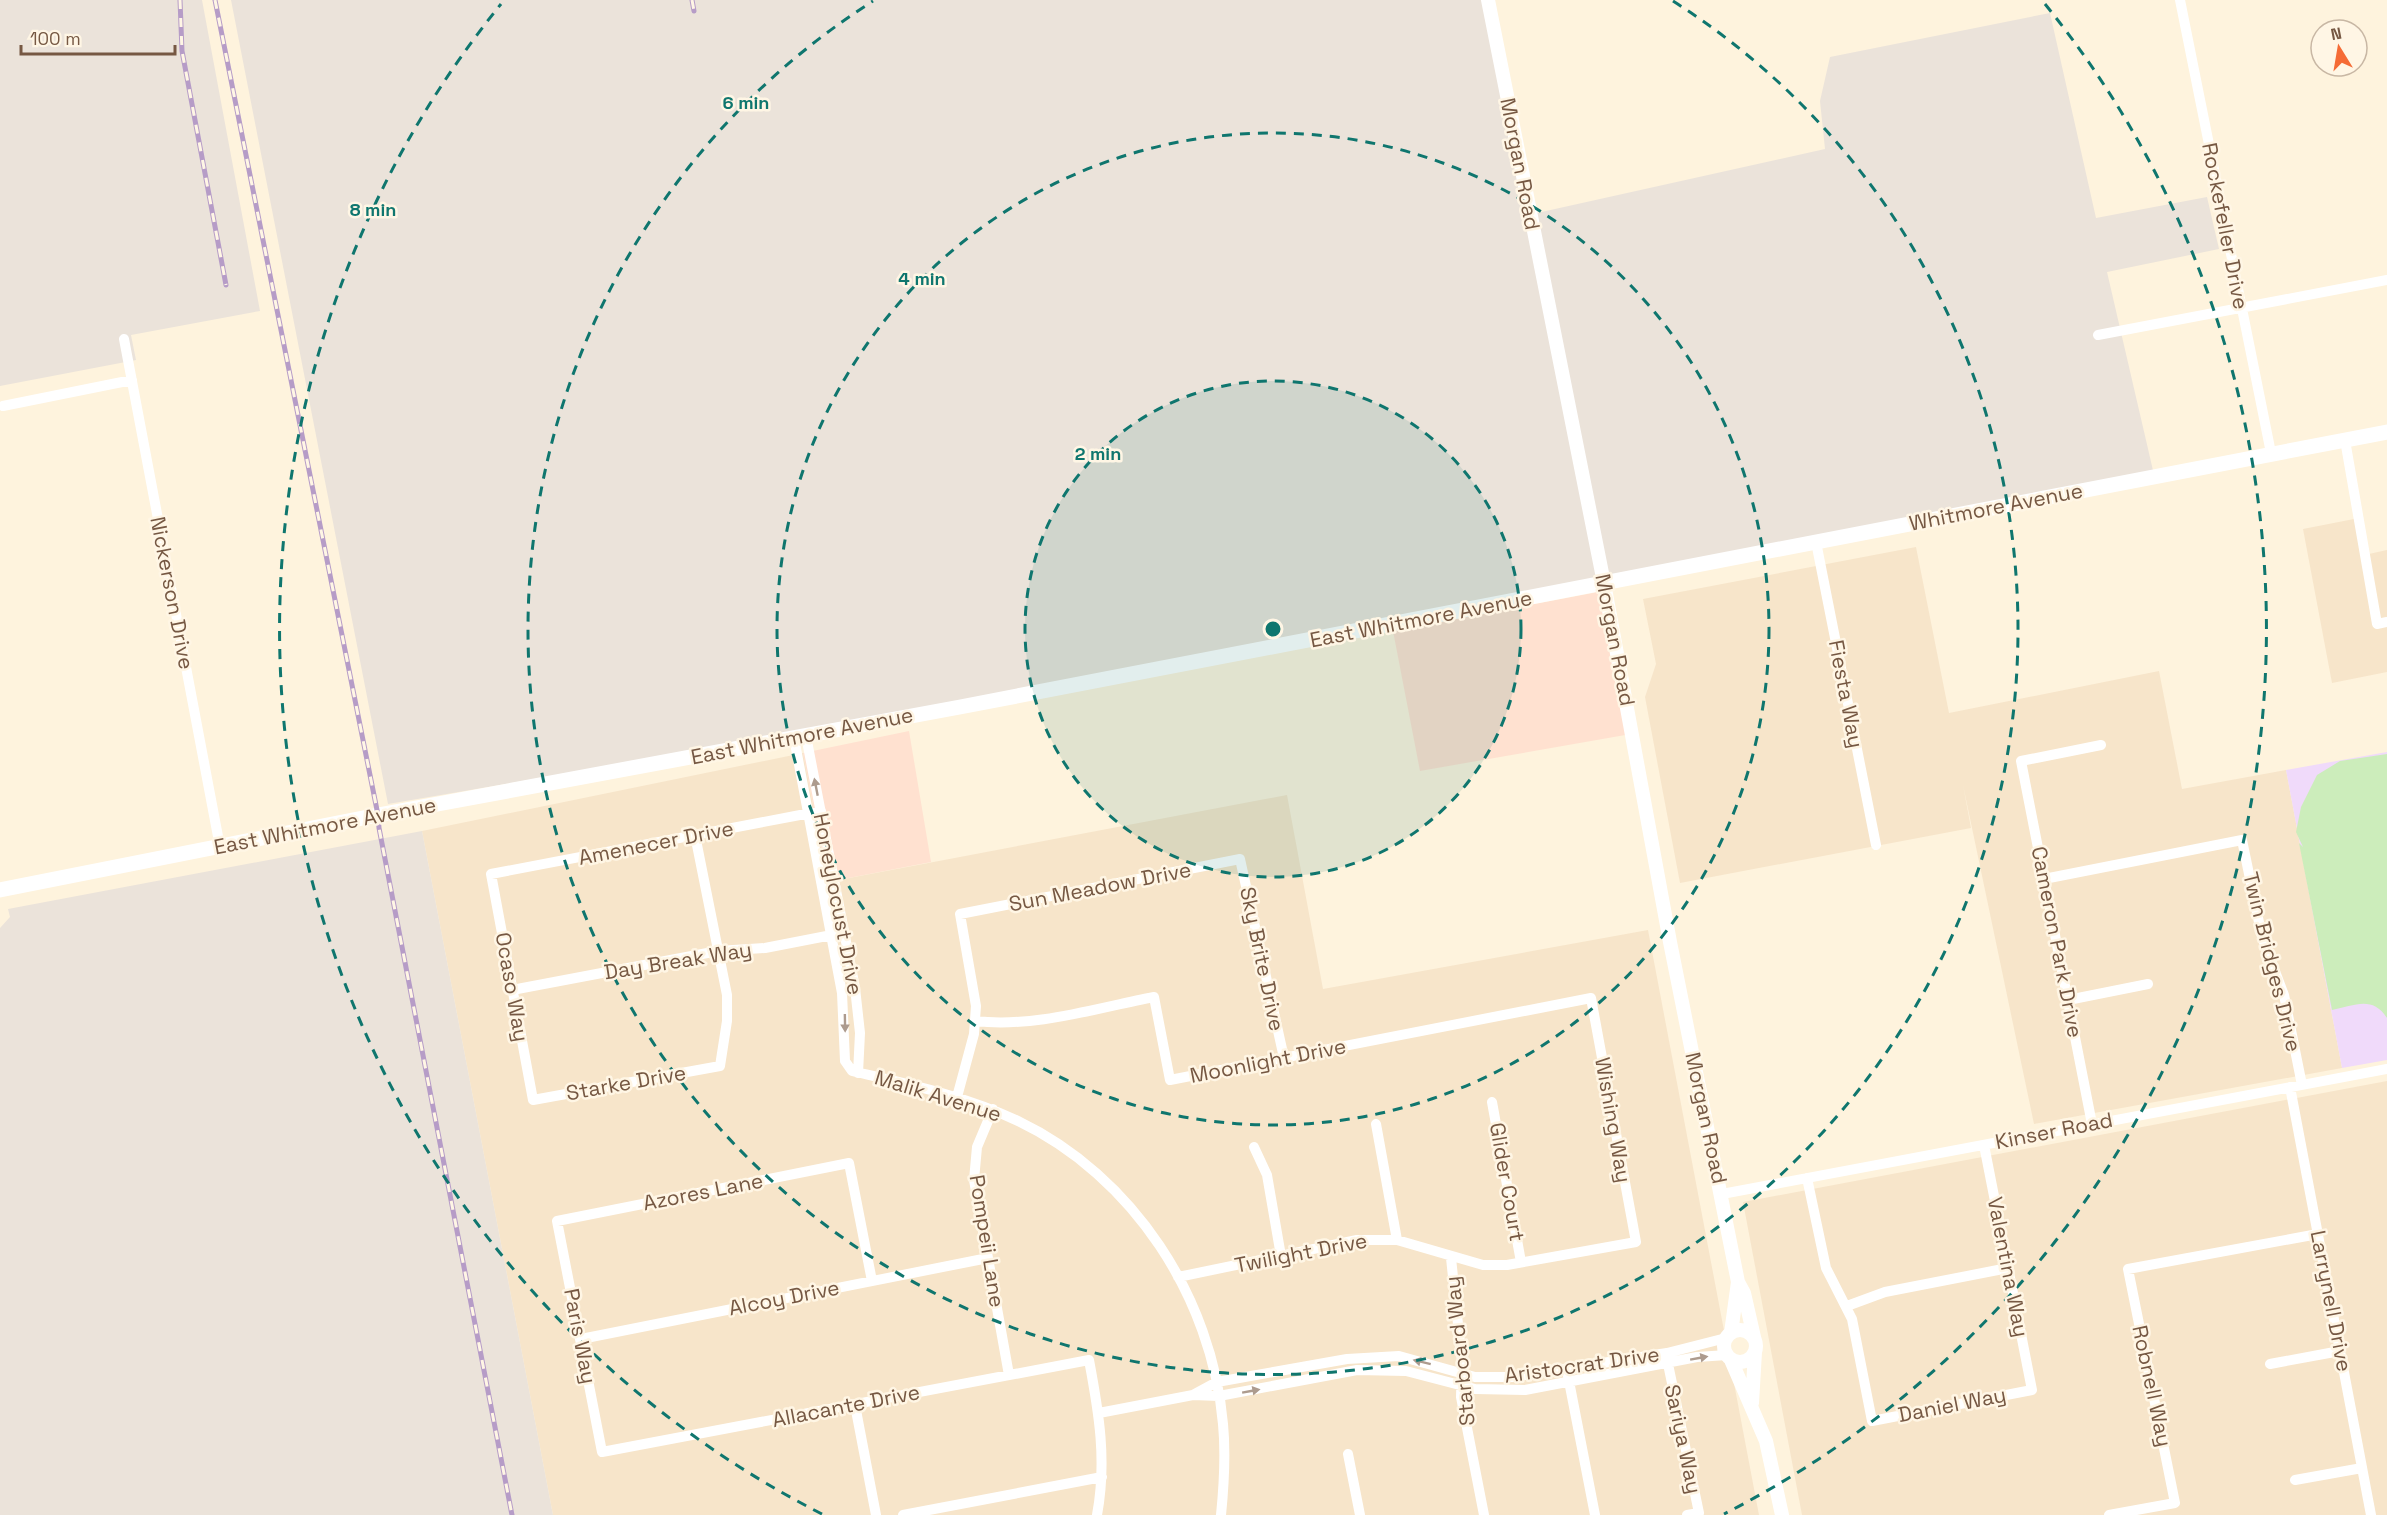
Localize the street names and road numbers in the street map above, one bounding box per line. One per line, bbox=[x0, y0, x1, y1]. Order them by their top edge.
street label: Morgan Road bbox=[1494, 96, 1547, 232]
street label: Rockefeller Drive bbox=[2196, 140, 2255, 311]
street label: Whitmore Avenue bbox=[1907, 476, 2085, 537]
street label: Nickerson Drive bbox=[144, 514, 201, 672]
street label: Morgan Road bbox=[1589, 572, 1642, 708]
street label: East Whitmore Avenue bbox=[1307, 584, 1534, 653]
street label: Fiesta Way bbox=[1823, 638, 1870, 750]
street label: East Whitmore Avenue bbox=[688, 701, 915, 770]
street label: East Whitmore Avenue bbox=[211, 791, 438, 860]
street label: Honeylocust Drive bbox=[808, 811, 869, 997]
street label: Amenecer Drive bbox=[576, 814, 736, 871]
street label: Cameron Park Drive bbox=[2026, 844, 2089, 1040]
street label: Sun Meadow Drive bbox=[1006, 856, 1193, 917]
street label: Twin Bridges Drive bbox=[2237, 869, 2308, 1054]
street label: Sky Brite Drive bbox=[1234, 884, 1291, 1033]
street label: Ocaso Way bbox=[490, 930, 535, 1044]
street label: Day Break Way bbox=[602, 935, 754, 986]
street label: Moonlight Drive bbox=[1187, 1032, 1348, 1089]
street label: Morgan Road bbox=[1679, 1050, 1734, 1186]
street label: Wishing Way bbox=[1589, 1055, 1638, 1185]
street label: Starke Drive bbox=[564, 1059, 688, 1106]
street label: Malik Avenue bbox=[872, 1063, 1005, 1128]
street label: Kinser Road bbox=[1993, 1106, 2115, 1155]
street label: Glider Court bbox=[1484, 1120, 1531, 1243]
street label: Azores Lane bbox=[640, 1167, 765, 1216]
street label: Pompeii Lane bbox=[964, 1173, 1011, 1309]
street label: Valentina Way bbox=[1982, 1194, 2035, 1339]
street label: Twilight Drive bbox=[1232, 1226, 1369, 1279]
street label: Larrynell Drive bbox=[2305, 1228, 2358, 1374]
street label: Alcoy Drive bbox=[726, 1274, 842, 1321]
street label: Starboard Way bbox=[1438, 1275, 1481, 1427]
street label: Paris Way bbox=[558, 1286, 603, 1386]
street label: Robnell Way bbox=[2126, 1323, 2179, 1449]
street label: Aristocrat Drive bbox=[1503, 1340, 1661, 1389]
street label: Allacante Drive bbox=[770, 1378, 922, 1433]
street label: Daniel Way bbox=[1896, 1381, 2008, 1428]
street label: Sariya Way bbox=[1659, 1382, 1708, 1496]

